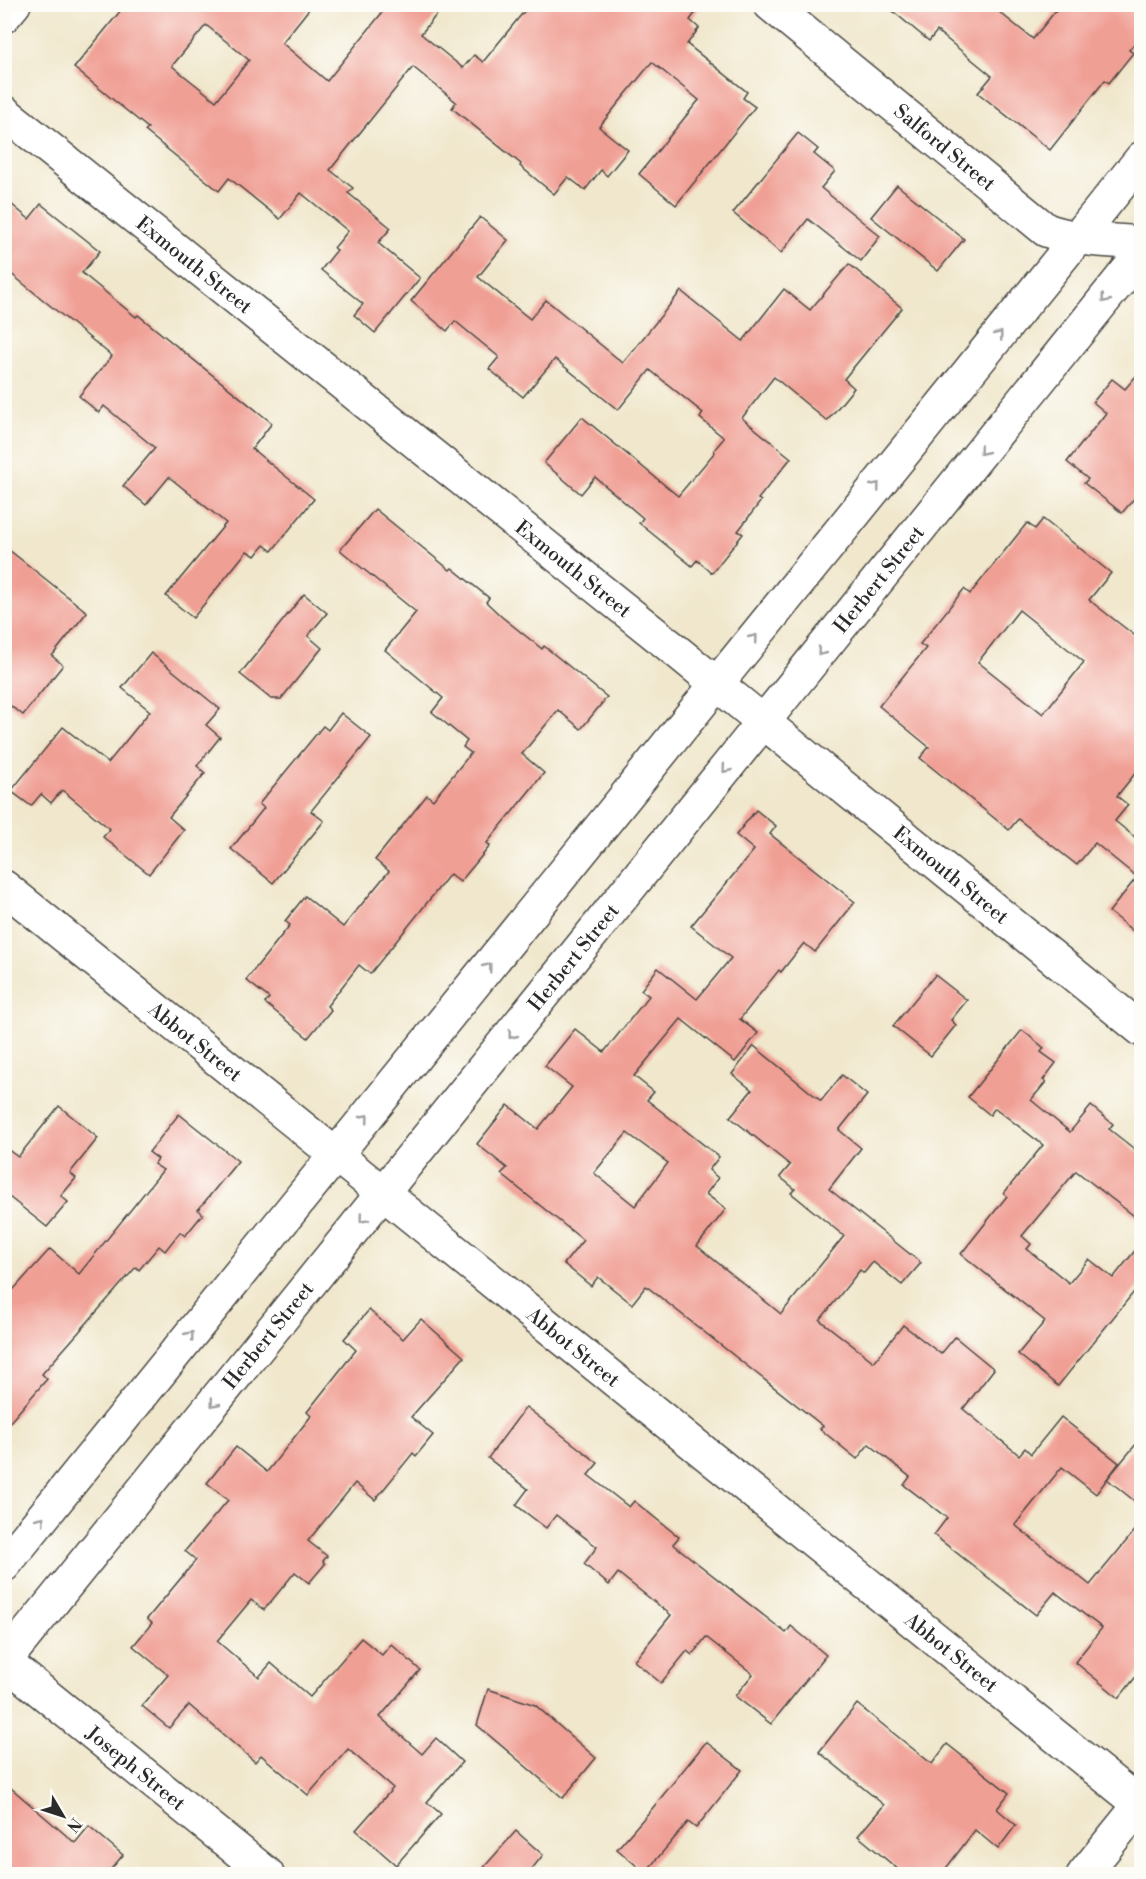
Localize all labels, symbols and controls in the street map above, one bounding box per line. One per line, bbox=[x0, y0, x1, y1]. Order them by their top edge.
street label: Salford Street bbox=[888, 99, 1000, 197]
street label: Exmouth Street bbox=[130, 212, 257, 320]
one-way arrow bbox=[1101, 292, 1112, 303]
one-way arrow bbox=[991, 331, 1002, 342]
one-way arrow bbox=[979, 444, 990, 455]
one-way arrow bbox=[869, 482, 880, 493]
street label: Exmouth Street bbox=[509, 516, 636, 624]
street label: Herbert Street bbox=[829, 521, 931, 639]
one-way arrow bbox=[747, 634, 758, 645]
one-way arrow bbox=[817, 645, 828, 656]
one-way arrow bbox=[723, 762, 734, 773]
street label: Exmouth Street bbox=[887, 821, 1013, 930]
street label: Herbert Street bbox=[524, 899, 625, 1017]
one-way arrow bbox=[481, 963, 492, 974]
street label: Abbot Street bbox=[142, 997, 246, 1088]
one-way arrow bbox=[508, 1028, 519, 1039]
one-way arrow bbox=[358, 1114, 369, 1125]
one-way arrow bbox=[359, 1212, 370, 1223]
street label: Herbert Street bbox=[218, 1277, 320, 1395]
street label: Abbot Street bbox=[520, 1302, 624, 1393]
one-way arrow bbox=[183, 1331, 194, 1342]
one-way arrow bbox=[210, 1397, 221, 1408]
one-way arrow bbox=[34, 1516, 45, 1527]
street label: Abbot Street bbox=[898, 1608, 1002, 1699]
street label: Joseph Street bbox=[80, 1721, 190, 1817]
north arrow bbox=[33, 1786, 93, 1846]
text: N bbox=[62, 1814, 86, 1836]

